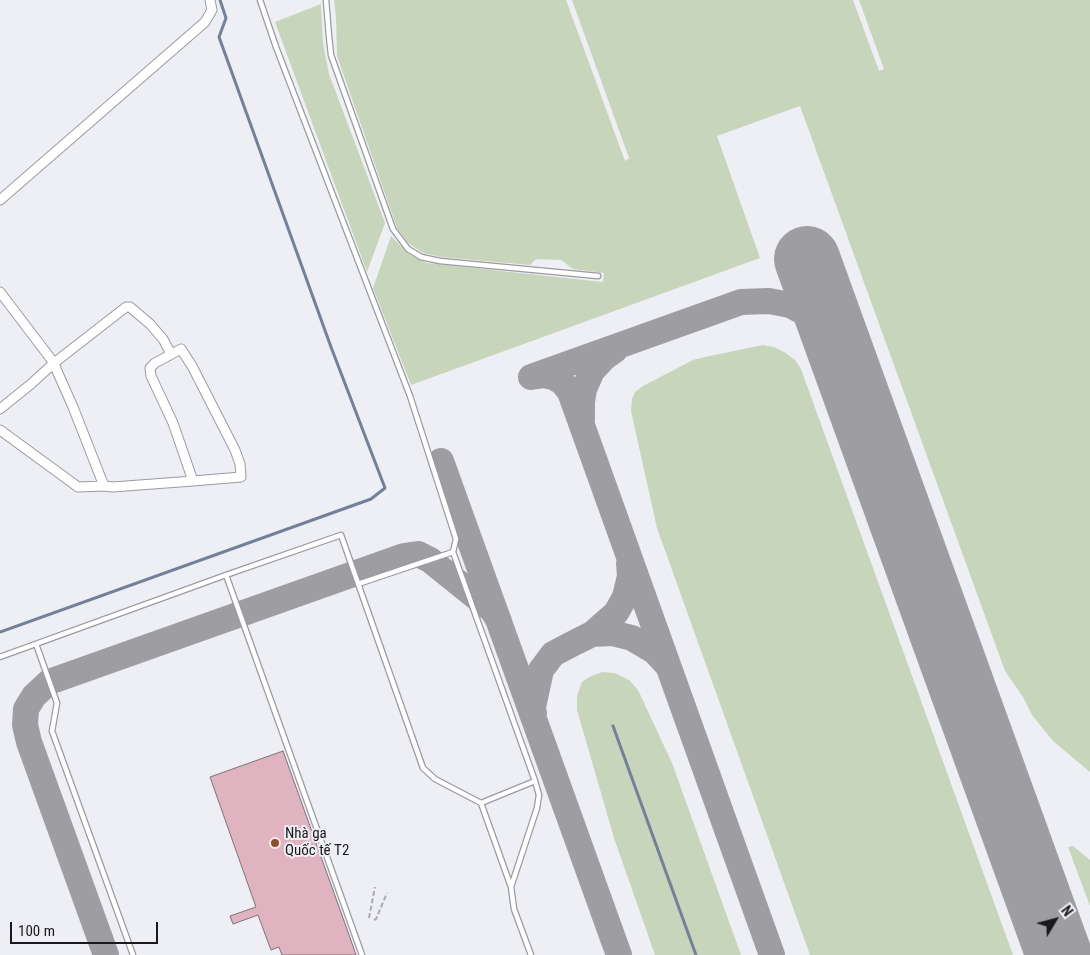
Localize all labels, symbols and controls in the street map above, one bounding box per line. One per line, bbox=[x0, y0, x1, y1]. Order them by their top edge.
place label: Nhà ga Quốc tế T2 bbox=[285, 825, 349, 860]
marker: Nhà ga Quốc tế T2 bbox=[269, 837, 281, 849]
north arrow bbox=[1030, 895, 1080, 945]
text: N bbox=[1058, 903, 1076, 919]
scale bar bbox=[12, 912, 160, 944]
text: 100 m bbox=[18, 922, 55, 940]

